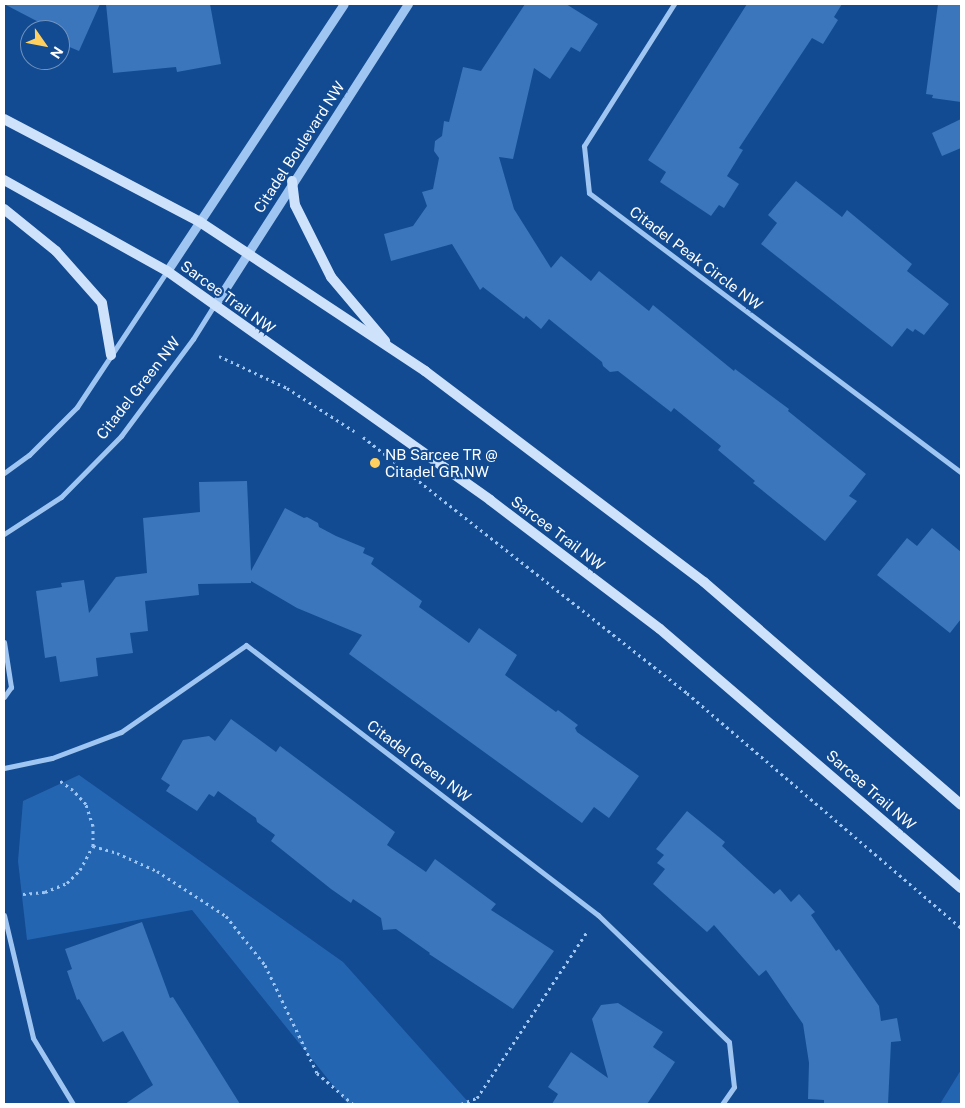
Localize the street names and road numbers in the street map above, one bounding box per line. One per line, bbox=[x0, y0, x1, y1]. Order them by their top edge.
street label: Citadel Boulevard NW bbox=[250, 78, 348, 216]
street label: Citadel Peak Circle NW bbox=[626, 202, 766, 314]
street label: Sarcee Trail NW bbox=[177, 257, 279, 337]
street label: Citadel Green NW bbox=[92, 333, 184, 443]
street label: Sarcee Trail NW bbox=[508, 492, 608, 574]
street label: Citadel Green NW bbox=[364, 716, 474, 806]
street label: Sarcee Trail NW bbox=[823, 746, 919, 834]

